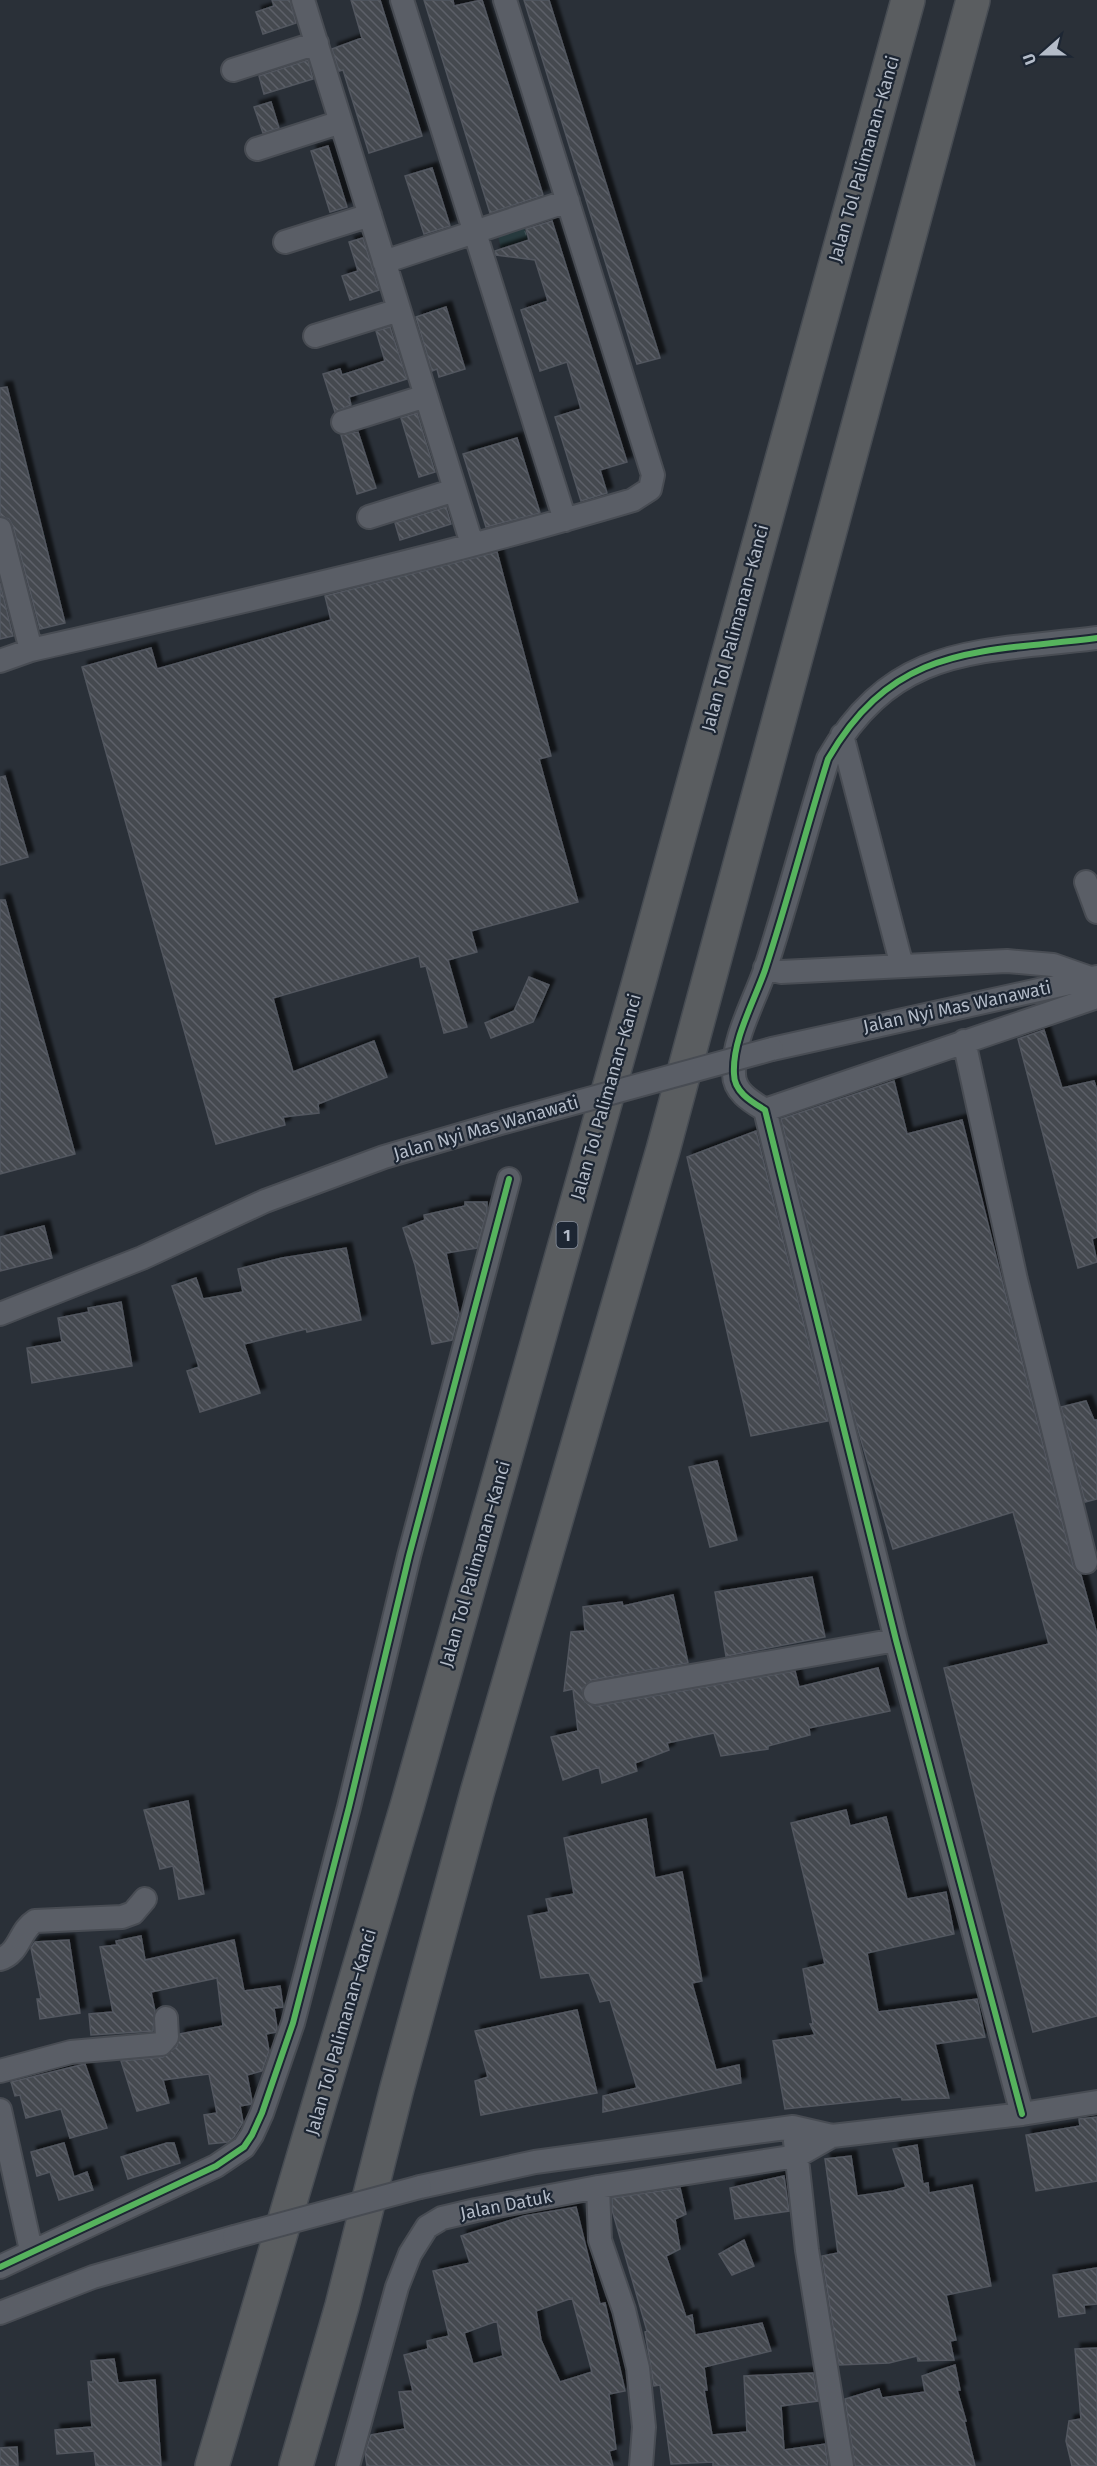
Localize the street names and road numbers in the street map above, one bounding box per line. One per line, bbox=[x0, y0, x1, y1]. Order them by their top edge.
street label: Jalan Tol Palimanan–Kanci bbox=[824, 53, 904, 265]
street label: Jalan Tol Palimanan–Kanci bbox=[697, 522, 773, 734]
street label: Jalan Nyi Mas Wanawati bbox=[861, 976, 1053, 1038]
street label: Jalan Tol Palimanan–Kanci bbox=[566, 991, 646, 1203]
street label: Jalan Nyi Mas Wanawati bbox=[391, 1091, 581, 1165]
road number: 1 bbox=[556, 1222, 578, 1248]
street label: Jalan Tol Palimanan–Kanci bbox=[435, 1458, 515, 1670]
street label: Jalan Tol Palimanan–Kanci bbox=[301, 1926, 381, 2138]
street label: Jalan Datuk bbox=[458, 2185, 554, 2225]

